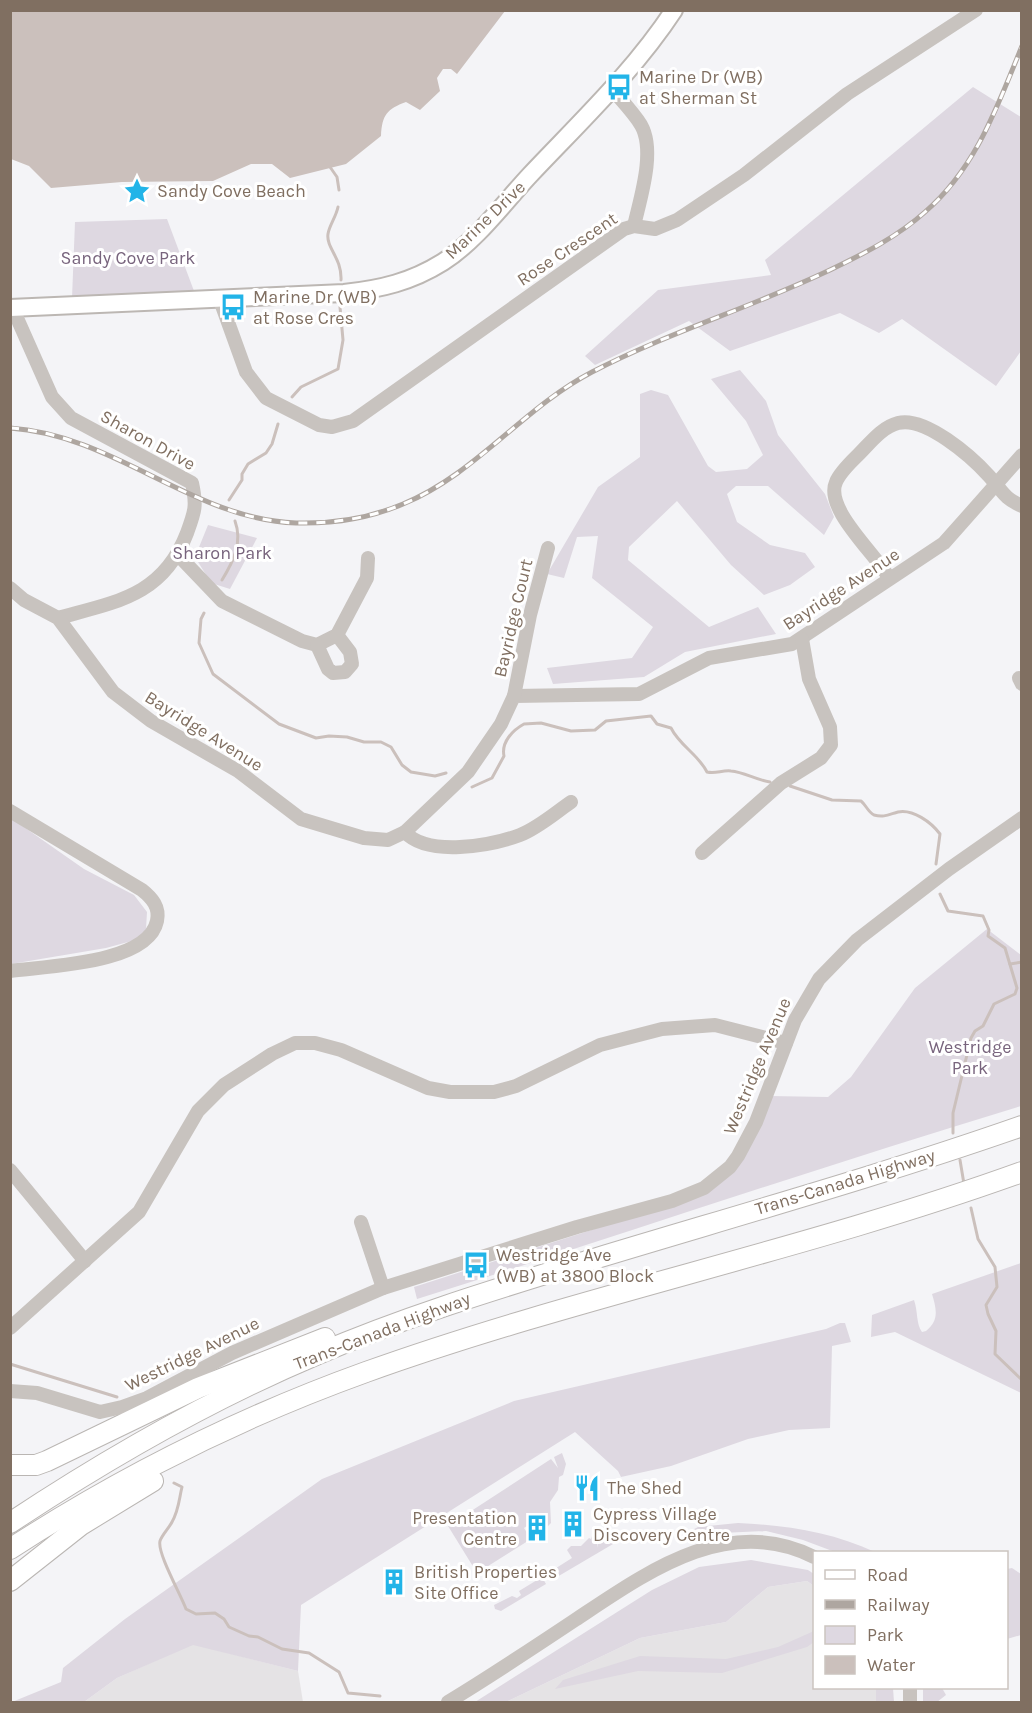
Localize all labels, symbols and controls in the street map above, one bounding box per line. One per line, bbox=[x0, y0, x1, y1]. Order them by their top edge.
place label: Marine Dr (WB) at Sherman St bbox=[639, 66, 763, 109]
bus stop icon: Marine Dr (WB) at Sherman St bbox=[604, 72, 634, 102]
place icon: Sandy Cove Beach bbox=[122, 176, 152, 206]
street label: Marine Drive bbox=[440, 176, 530, 264]
place label: Sandy Cove Beach bbox=[157, 180, 306, 202]
street label: Rose Crescent bbox=[513, 207, 622, 291]
park label: Sandy Cove Park bbox=[61, 247, 195, 269]
place label: Marine Dr (WB) at Rose Cres bbox=[253, 286, 377, 329]
bus stop icon: Marine Dr (WB) at Rose Cres bbox=[218, 292, 248, 322]
street label: Sharon Drive bbox=[97, 405, 199, 475]
park label: Sharon Park bbox=[172, 542, 272, 564]
street label: Bayridge Avenue bbox=[778, 543, 904, 635]
street label: Bayridge Court bbox=[489, 556, 537, 679]
street label: Bayridge Avenue bbox=[141, 686, 267, 776]
street label: Westridge Avenue bbox=[718, 994, 796, 1138]
park label: Westridge Park bbox=[929, 1036, 1011, 1079]
street label: Trans-Canada Highway bbox=[752, 1144, 938, 1220]
place label: Westridge Ave (WB) at 3800 Block bbox=[496, 1244, 654, 1287]
bus stop icon: Westridge Ave (WB) at 3800 Block bbox=[461, 1250, 491, 1280]
street label: Trans-Canada Highway bbox=[291, 1287, 474, 1375]
street label: Westridge Avenue bbox=[121, 1312, 263, 1396]
restaurant icon: The Shed bbox=[572, 1473, 602, 1503]
place label: The Shed bbox=[607, 1477, 682, 1499]
place label: Cypress Village Discovery Centre bbox=[593, 1503, 730, 1546]
place label: Presentation Centre bbox=[412, 1507, 517, 1550]
building icon: Cypress Village Discovery Centre bbox=[558, 1509, 588, 1539]
building icon: Presentation Centre bbox=[522, 1513, 552, 1543]
legend bbox=[813, 1551, 1008, 1689]
place label: British Properties Site Office bbox=[414, 1561, 557, 1604]
text: Road bbox=[867, 1564, 908, 1586]
building icon: British Properties Site Office bbox=[379, 1567, 409, 1597]
text: Railway bbox=[867, 1594, 930, 1616]
text: Park bbox=[867, 1624, 904, 1646]
text: Water bbox=[867, 1654, 915, 1676]

